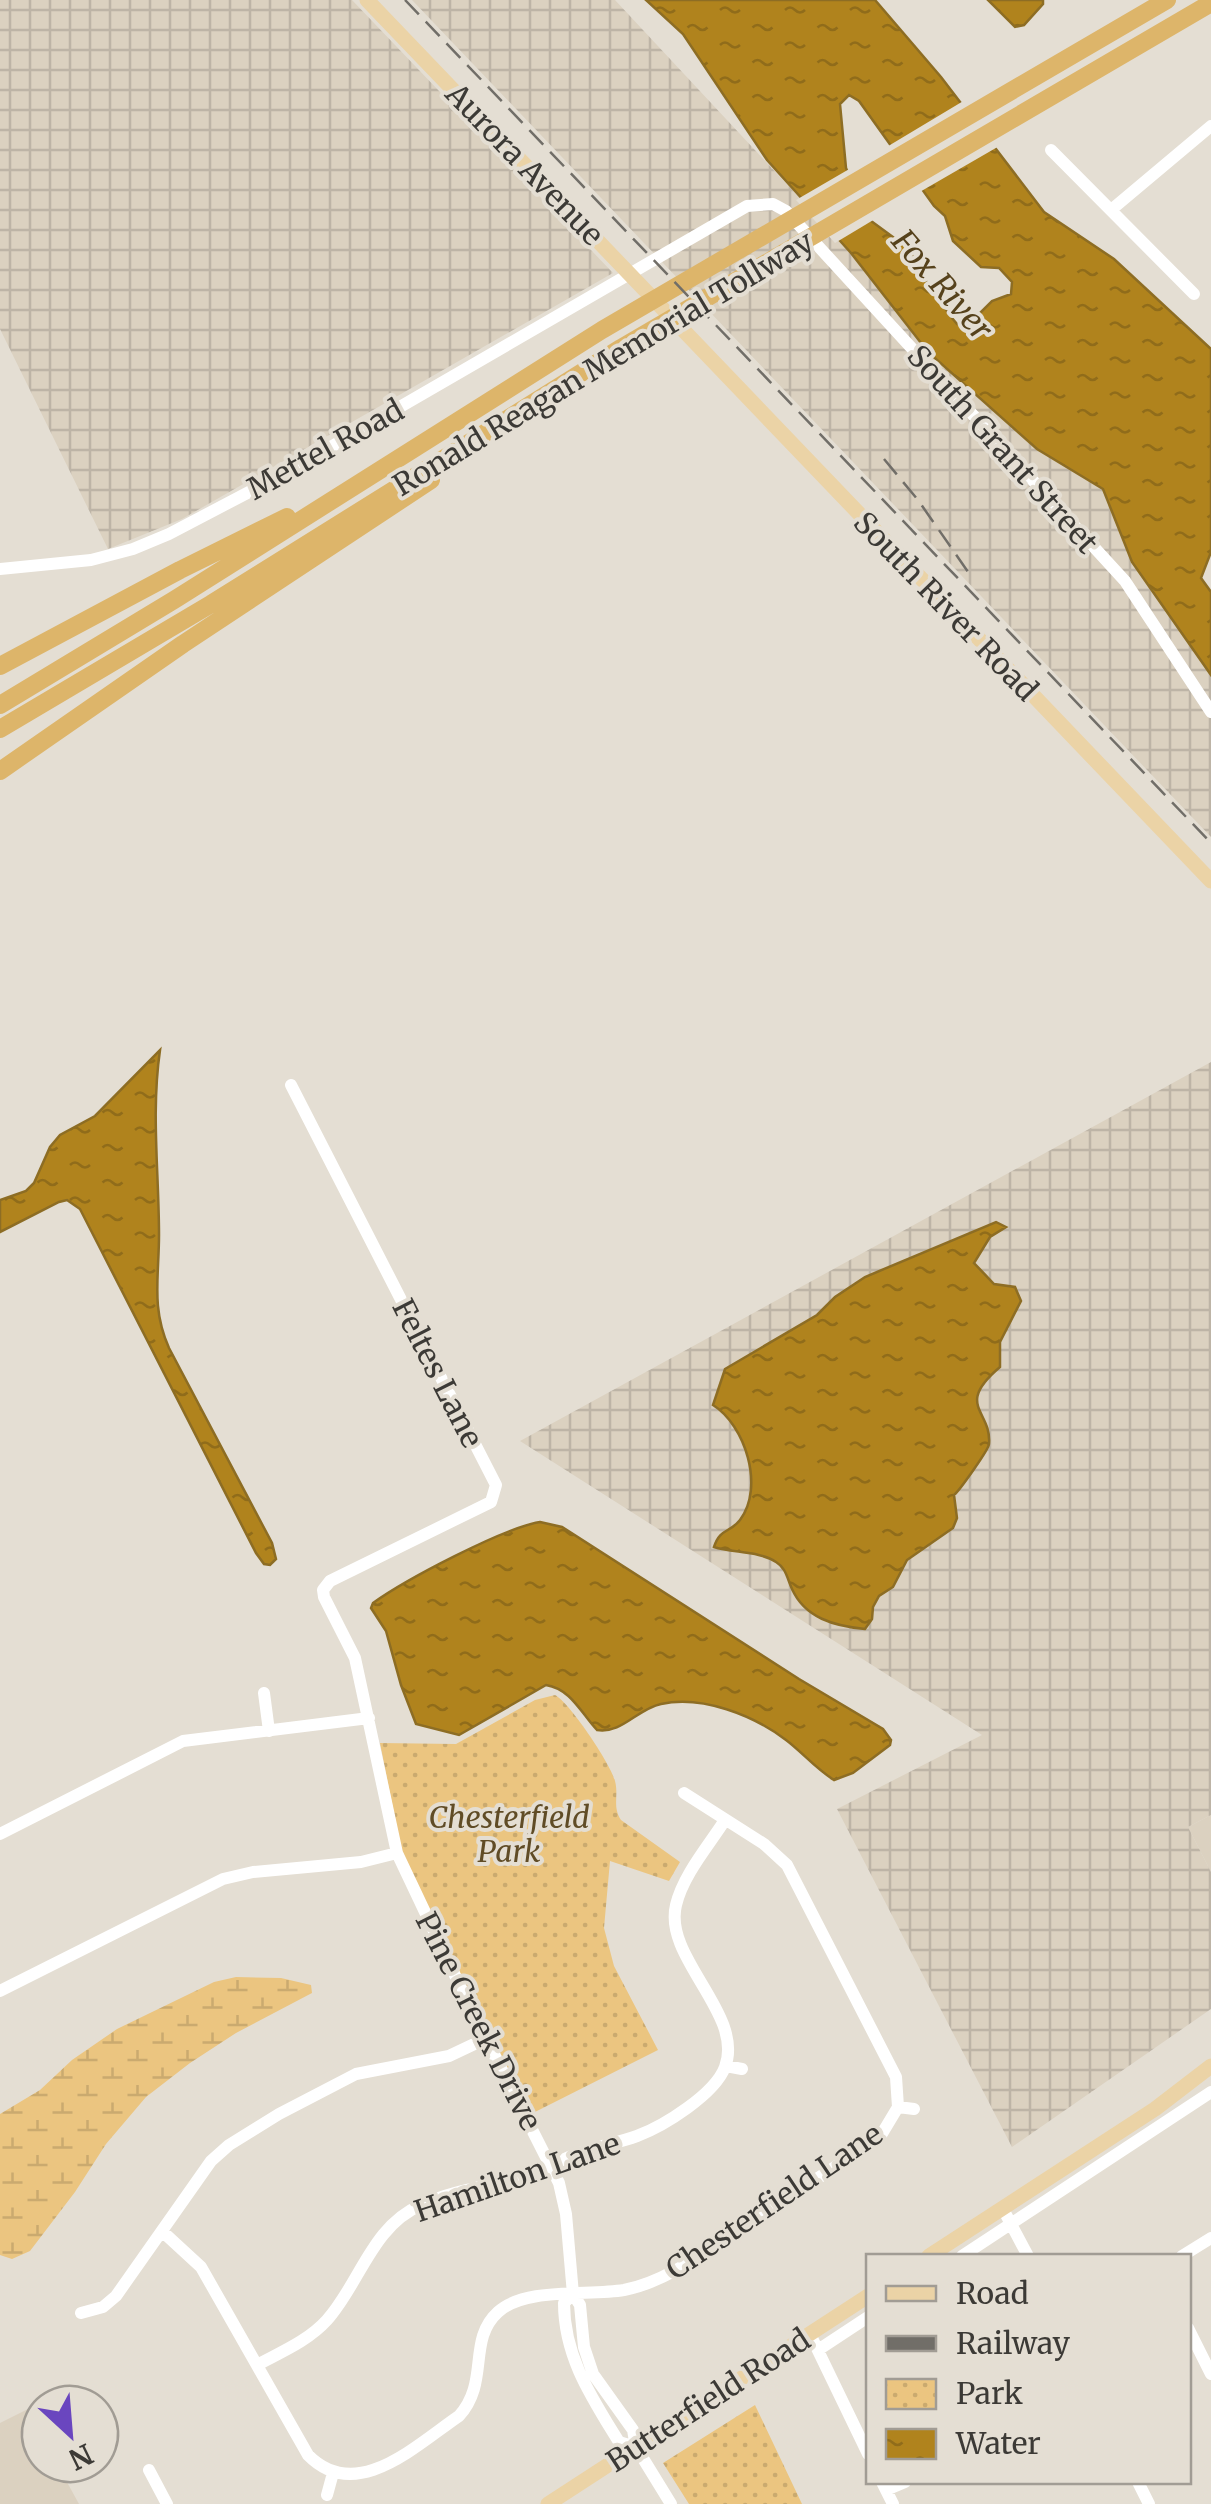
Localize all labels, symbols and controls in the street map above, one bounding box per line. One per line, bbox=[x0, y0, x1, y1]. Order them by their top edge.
street label: Aurora Avenue bbox=[437, 74, 612, 253]
water label: Fox River bbox=[882, 221, 1002, 349]
street label: Ronald Reagan Memorial Tollway bbox=[386, 222, 821, 504]
street label: South Grant Street bbox=[900, 337, 1107, 561]
street label: Mettel Road bbox=[240, 390, 410, 508]
street label: South River Road bbox=[846, 503, 1046, 709]
street label: Feltes Lane bbox=[384, 1292, 492, 1454]
park label: Chesterfield Park bbox=[428, 1798, 590, 1870]
street label: Pine Creek Drive bbox=[408, 1906, 550, 2136]
street label: Chesterfield Lane bbox=[659, 2115, 889, 2287]
street label: Hamilton Lane bbox=[409, 2124, 625, 2230]
legend bbox=[866, 2254, 1191, 2484]
text: Road bbox=[956, 2274, 1029, 2312]
street label: Butterfield Road bbox=[599, 2320, 817, 2480]
text: Railway bbox=[956, 2324, 1071, 2362]
text: Park bbox=[956, 2374, 1023, 2412]
north arrow bbox=[20, 2384, 120, 2484]
text: Water bbox=[955, 2424, 1041, 2462]
text: N bbox=[63, 2435, 99, 2477]

